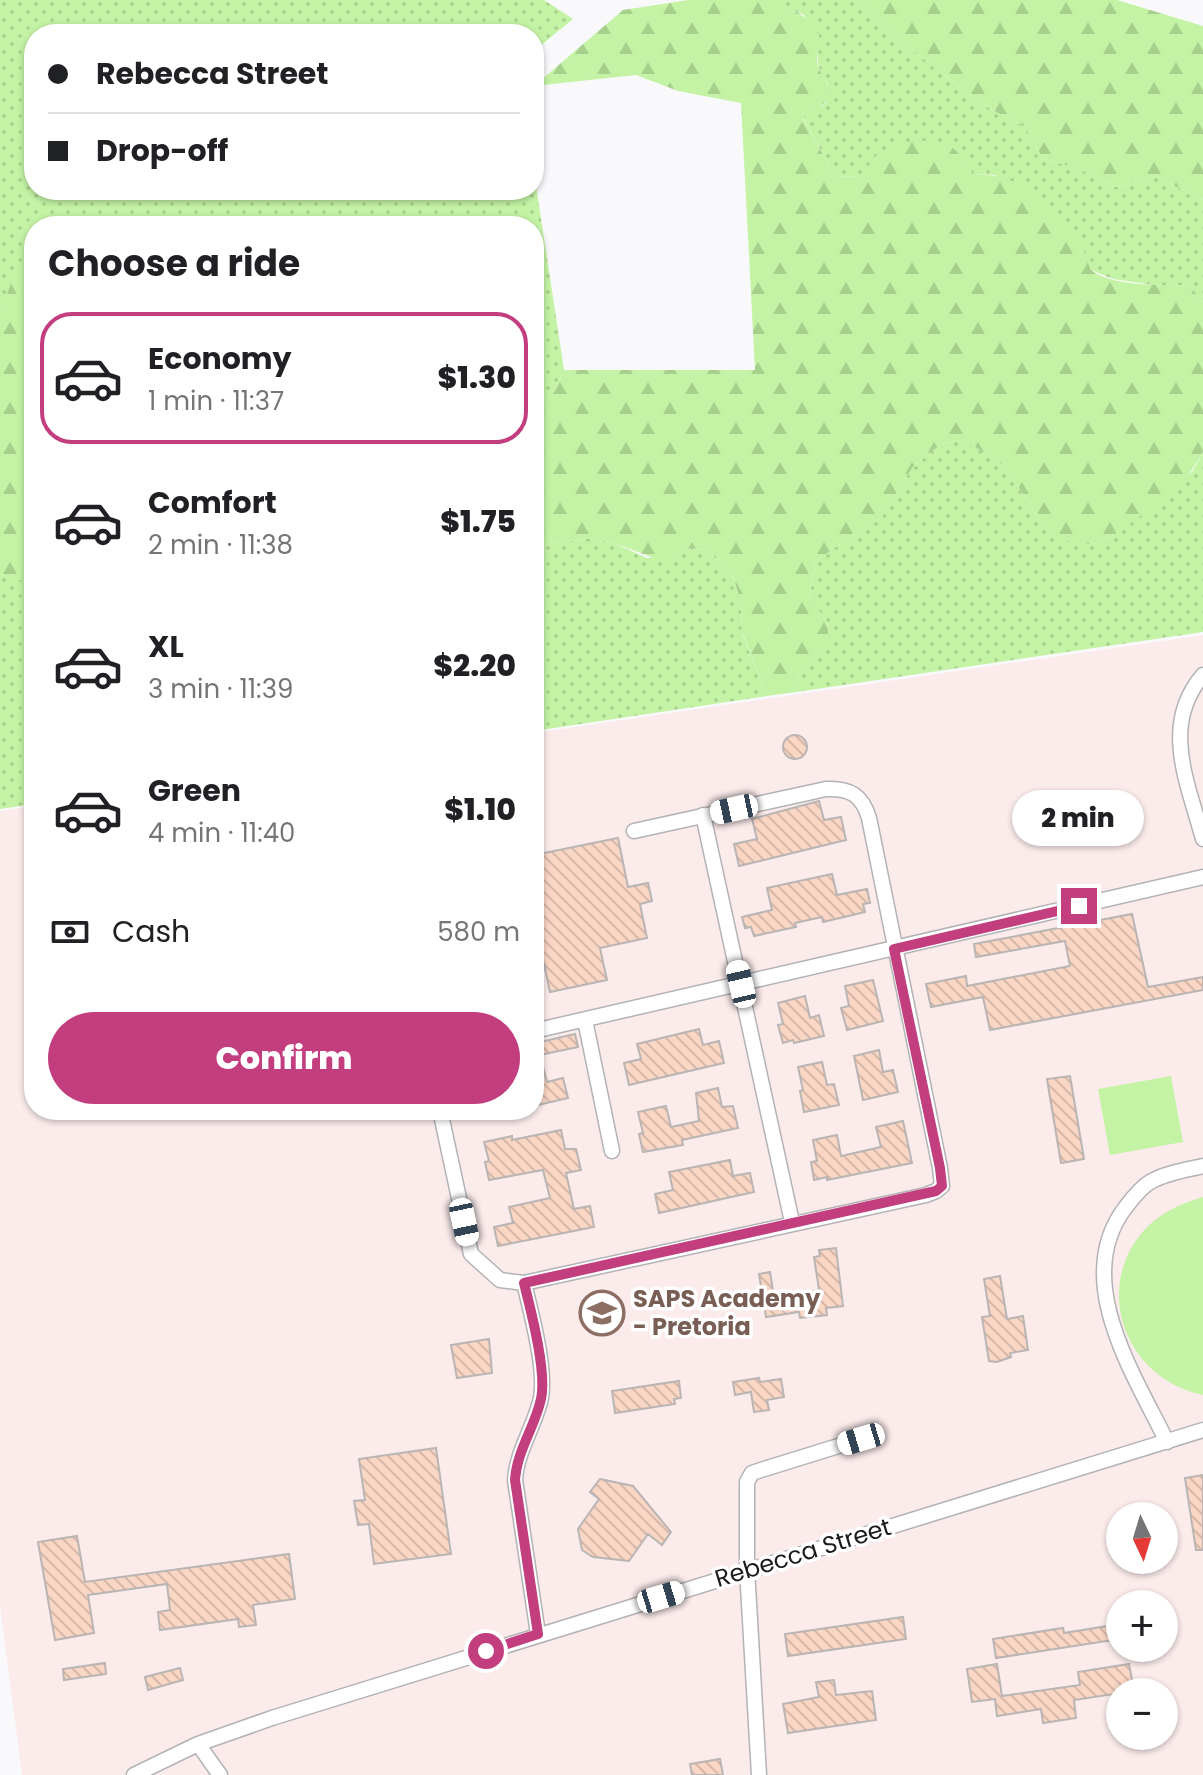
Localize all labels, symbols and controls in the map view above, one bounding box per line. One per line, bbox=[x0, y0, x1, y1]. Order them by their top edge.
text: Rebecca Street bbox=[96, 52, 329, 95]
text: Drop-off bbox=[96, 129, 228, 172]
text: Choose a ride bbox=[48, 238, 300, 289]
text: Economy bbox=[148, 337, 292, 380]
icon: car bbox=[52, 342, 124, 414]
text: $1.30 bbox=[438, 356, 516, 399]
text: 1 min · 11:37 bbox=[148, 383, 284, 419]
text: Comfort bbox=[148, 481, 277, 524]
icon: car bbox=[52, 486, 124, 558]
text: $1.75 bbox=[440, 500, 516, 543]
text: 2 min · 11:38 bbox=[148, 527, 293, 563]
text: XL bbox=[148, 625, 184, 668]
icon: car bbox=[52, 630, 124, 702]
text: $2.20 bbox=[433, 644, 516, 687]
text: 3 min · 11:39 bbox=[148, 671, 293, 707]
text: Green bbox=[148, 769, 241, 812]
icon: car bbox=[52, 774, 124, 846]
text: $1.10 bbox=[444, 788, 516, 831]
callout: 2 min bbox=[1013, 790, 1145, 846]
car bbox=[708, 792, 760, 826]
text: 2 min bbox=[1041, 800, 1115, 836]
text: 4 min · 11:40 bbox=[148, 815, 295, 851]
route end bbox=[1061, 888, 1097, 924]
icon: cash bbox=[48, 910, 92, 954]
text: Cash bbox=[112, 910, 190, 953]
text: 580 m bbox=[437, 914, 520, 950]
car bbox=[724, 958, 758, 1010]
button: Confirm bbox=[48, 1012, 520, 1104]
car bbox=[447, 1196, 481, 1248]
place label: SAPS Academy - Pretoria bbox=[633, 1282, 821, 1343]
school or university icon: SAPS Academy - Pretoria bbox=[578, 1289, 626, 1337]
car bbox=[835, 1421, 887, 1457]
north arrow bbox=[1106, 1502, 1178, 1574]
map controls bbox=[1106, 1502, 1178, 1750]
street label: Rebecca Street bbox=[711, 1510, 895, 1595]
car bbox=[635, 1579, 687, 1615]
button: + bbox=[1106, 1590, 1178, 1662]
route start bbox=[468, 1633, 504, 1669]
button: − bbox=[1106, 1678, 1178, 1750]

